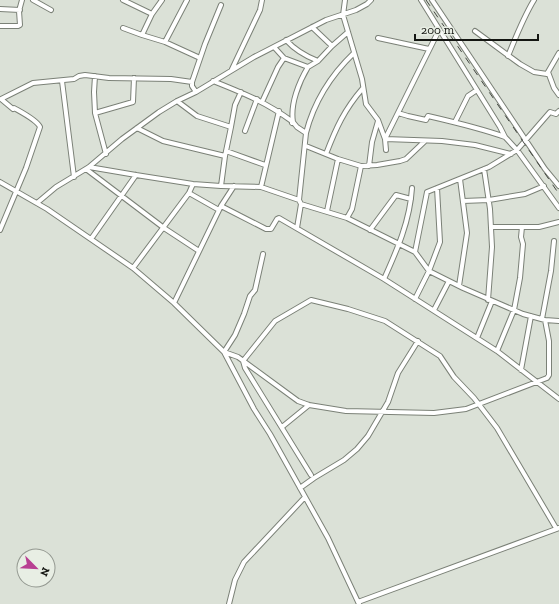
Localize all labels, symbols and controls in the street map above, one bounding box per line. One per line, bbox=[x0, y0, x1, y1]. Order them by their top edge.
scale bar bbox=[415, 16, 538, 42]
text: 200 m bbox=[421, 23, 455, 37]
north arrow bbox=[16, 548, 56, 588]
text: N bbox=[37, 565, 52, 579]

